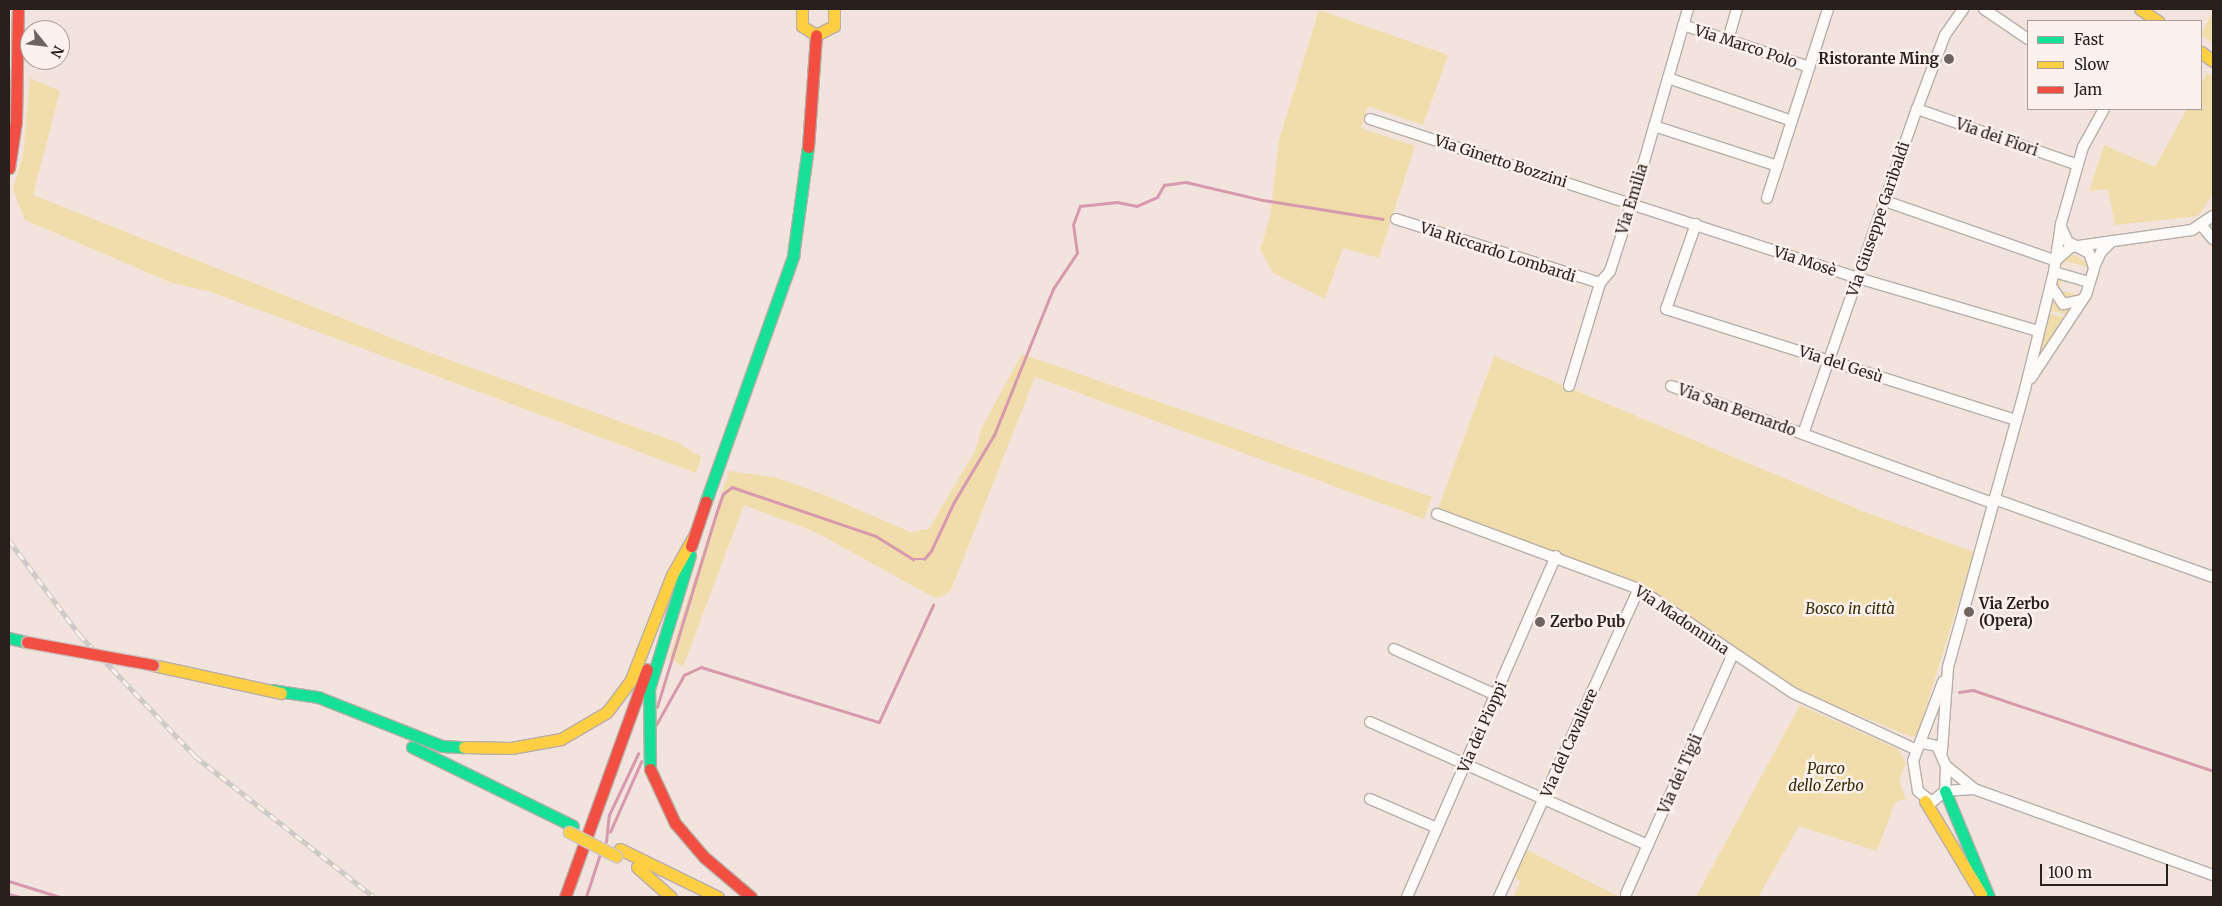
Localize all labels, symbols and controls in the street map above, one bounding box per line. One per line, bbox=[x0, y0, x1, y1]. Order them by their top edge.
north arrow bbox=[20, 20, 70, 70]
legend bbox=[2027, 20, 2202, 110]
street label: Via Marco Polo bbox=[1692, 21, 1800, 71]
text: Fast bbox=[2074, 30, 2104, 49]
text: N bbox=[47, 43, 68, 61]
place label: Ristorante Ming bbox=[1818, 50, 1939, 68]
marker: Ristorante Ming bbox=[1943, 53, 1955, 65]
text: Slow bbox=[2074, 55, 2109, 74]
text: Jam bbox=[2074, 80, 2102, 99]
street label: Via dei Fiori bbox=[1954, 115, 2040, 159]
street label: Via Ginetto Bozzini bbox=[1432, 131, 1570, 191]
street label: Via Giuseppe Garibaldi bbox=[1843, 139, 1913, 299]
street label: Via Emilia bbox=[1613, 161, 1651, 237]
street label: Via Riccardo Lombardi bbox=[1418, 218, 1578, 286]
street label: Via Mosè bbox=[1771, 242, 1839, 280]
street label: Via del Gesù bbox=[1797, 342, 1885, 386]
street label: Via San Bernardo bbox=[1676, 380, 1798, 440]
street label: Via Madonnina bbox=[1631, 582, 1733, 658]
place label: Via Zerbo (Opera) bbox=[1979, 594, 2049, 629]
park label: Bosco in città bbox=[1805, 600, 1895, 618]
marker: Via Zerbo (Opera) bbox=[1963, 606, 1975, 618]
place label: Zerbo Pub bbox=[1550, 613, 1625, 631]
marker: Zerbo Pub bbox=[1534, 616, 1546, 628]
street label: Via dei Pioppi bbox=[1454, 679, 1510, 775]
street label: Via del Cavaliere bbox=[1537, 686, 1601, 800]
street label: Via dei Tigli bbox=[1654, 731, 1706, 817]
park label: Parco dello Zerbo bbox=[1788, 759, 1864, 794]
scale bar bbox=[2042, 854, 2170, 886]
text: 100 m bbox=[2048, 863, 2092, 882]

